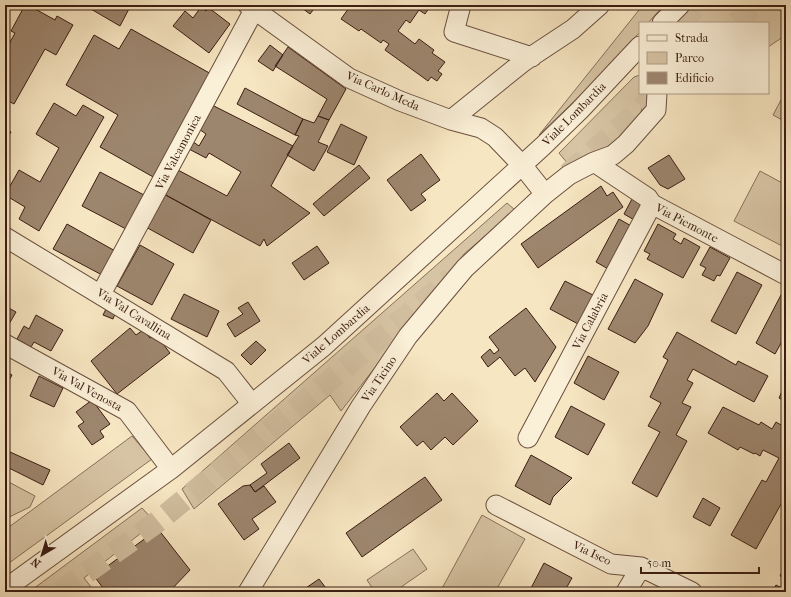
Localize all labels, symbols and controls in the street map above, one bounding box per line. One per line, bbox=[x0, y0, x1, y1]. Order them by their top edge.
legend bbox=[639, 22, 769, 94]
text: Strada bbox=[675, 31, 709, 45]
text: Parco bbox=[675, 51, 704, 65]
street label: Via Carlo Meda bbox=[343, 68, 422, 114]
text: Edificio bbox=[675, 71, 714, 85]
street label: Viale Lombardia bbox=[539, 79, 609, 149]
street label: Via Valcamonica bbox=[152, 112, 204, 193]
street label: Via Piemonte bbox=[652, 200, 721, 245]
street label: Via Val Cavallina bbox=[93, 285, 174, 343]
street label: Via Calabria bbox=[569, 290, 611, 353]
street label: Viale Lombardia bbox=[299, 301, 373, 368]
street label: Via Ticino bbox=[358, 353, 400, 406]
street label: Via Val Venosta bbox=[48, 363, 125, 414]
north arrow bbox=[22, 535, 62, 575]
street label: Via Iseo bbox=[570, 538, 613, 568]
scale bar bbox=[641, 549, 759, 575]
text: N bbox=[28, 554, 43, 570]
text: 50 m bbox=[647, 556, 671, 570]

